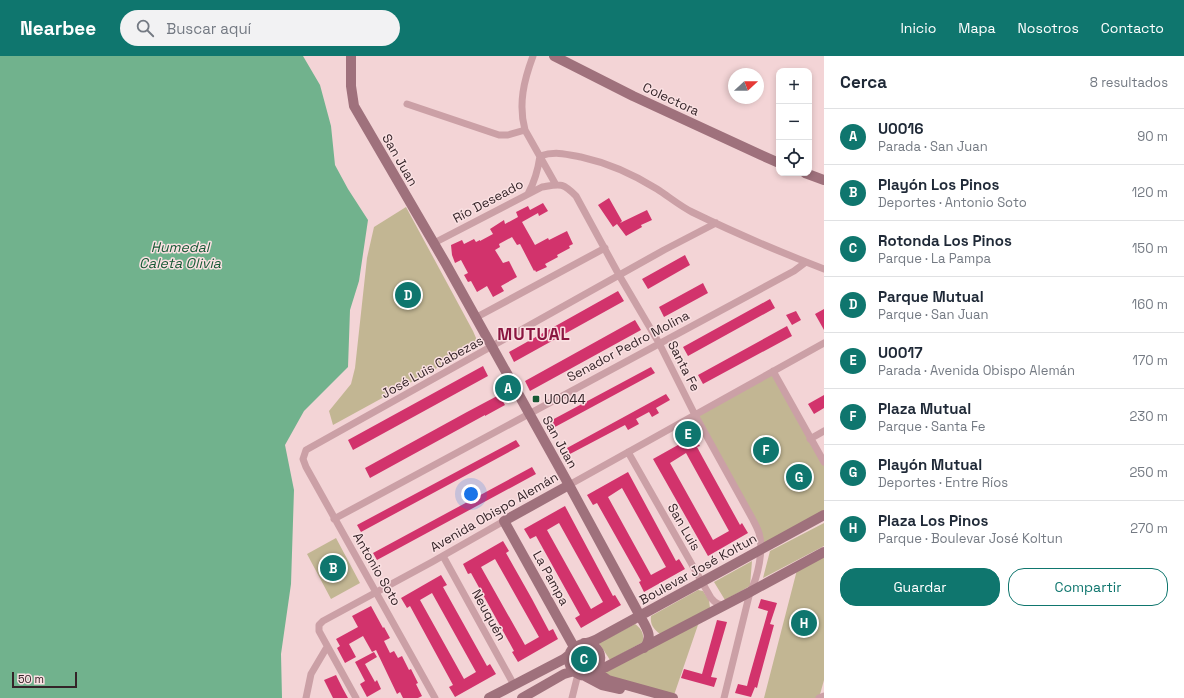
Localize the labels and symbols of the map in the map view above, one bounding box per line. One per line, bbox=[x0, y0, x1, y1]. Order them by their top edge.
north arrow bbox=[728, 68, 764, 104]
street label: Colectora bbox=[640, 78, 703, 120]
street label: San Juan bbox=[378, 131, 422, 189]
street label: Río Deseado bbox=[450, 175, 526, 227]
water label: Humedal Caleta Olivia bbox=[139, 238, 222, 272]
pin: D bbox=[395, 280, 421, 310]
street label: Senador Pedro Molina bbox=[564, 306, 693, 386]
district label: MUTUAL bbox=[497, 323, 571, 345]
street label: José Luis Cabezas bbox=[378, 332, 486, 402]
street label: Santa Fe bbox=[664, 338, 704, 394]
pin: A bbox=[495, 373, 521, 403]
place label: U0044 bbox=[544, 391, 586, 408]
marker: U0044 bbox=[531, 394, 541, 404]
street label: San Juan bbox=[539, 413, 581, 471]
pin: E bbox=[675, 419, 701, 449]
pin: F bbox=[753, 435, 779, 465]
pin: G bbox=[786, 462, 812, 492]
street label: Avenida Obispo Alemán bbox=[427, 468, 561, 556]
your location bbox=[461, 484, 481, 504]
street label: San Luis bbox=[664, 500, 704, 554]
street label: Antonio Soto bbox=[349, 529, 405, 609]
street label: Boulevar José Koltun bbox=[636, 530, 760, 608]
street label: La Pampa bbox=[529, 548, 573, 609]
pin: B bbox=[320, 553, 346, 583]
street label: Neuquén bbox=[468, 586, 510, 644]
pin: H bbox=[791, 608, 817, 638]
pin: C bbox=[571, 644, 597, 674]
scale bar bbox=[12, 670, 77, 689]

